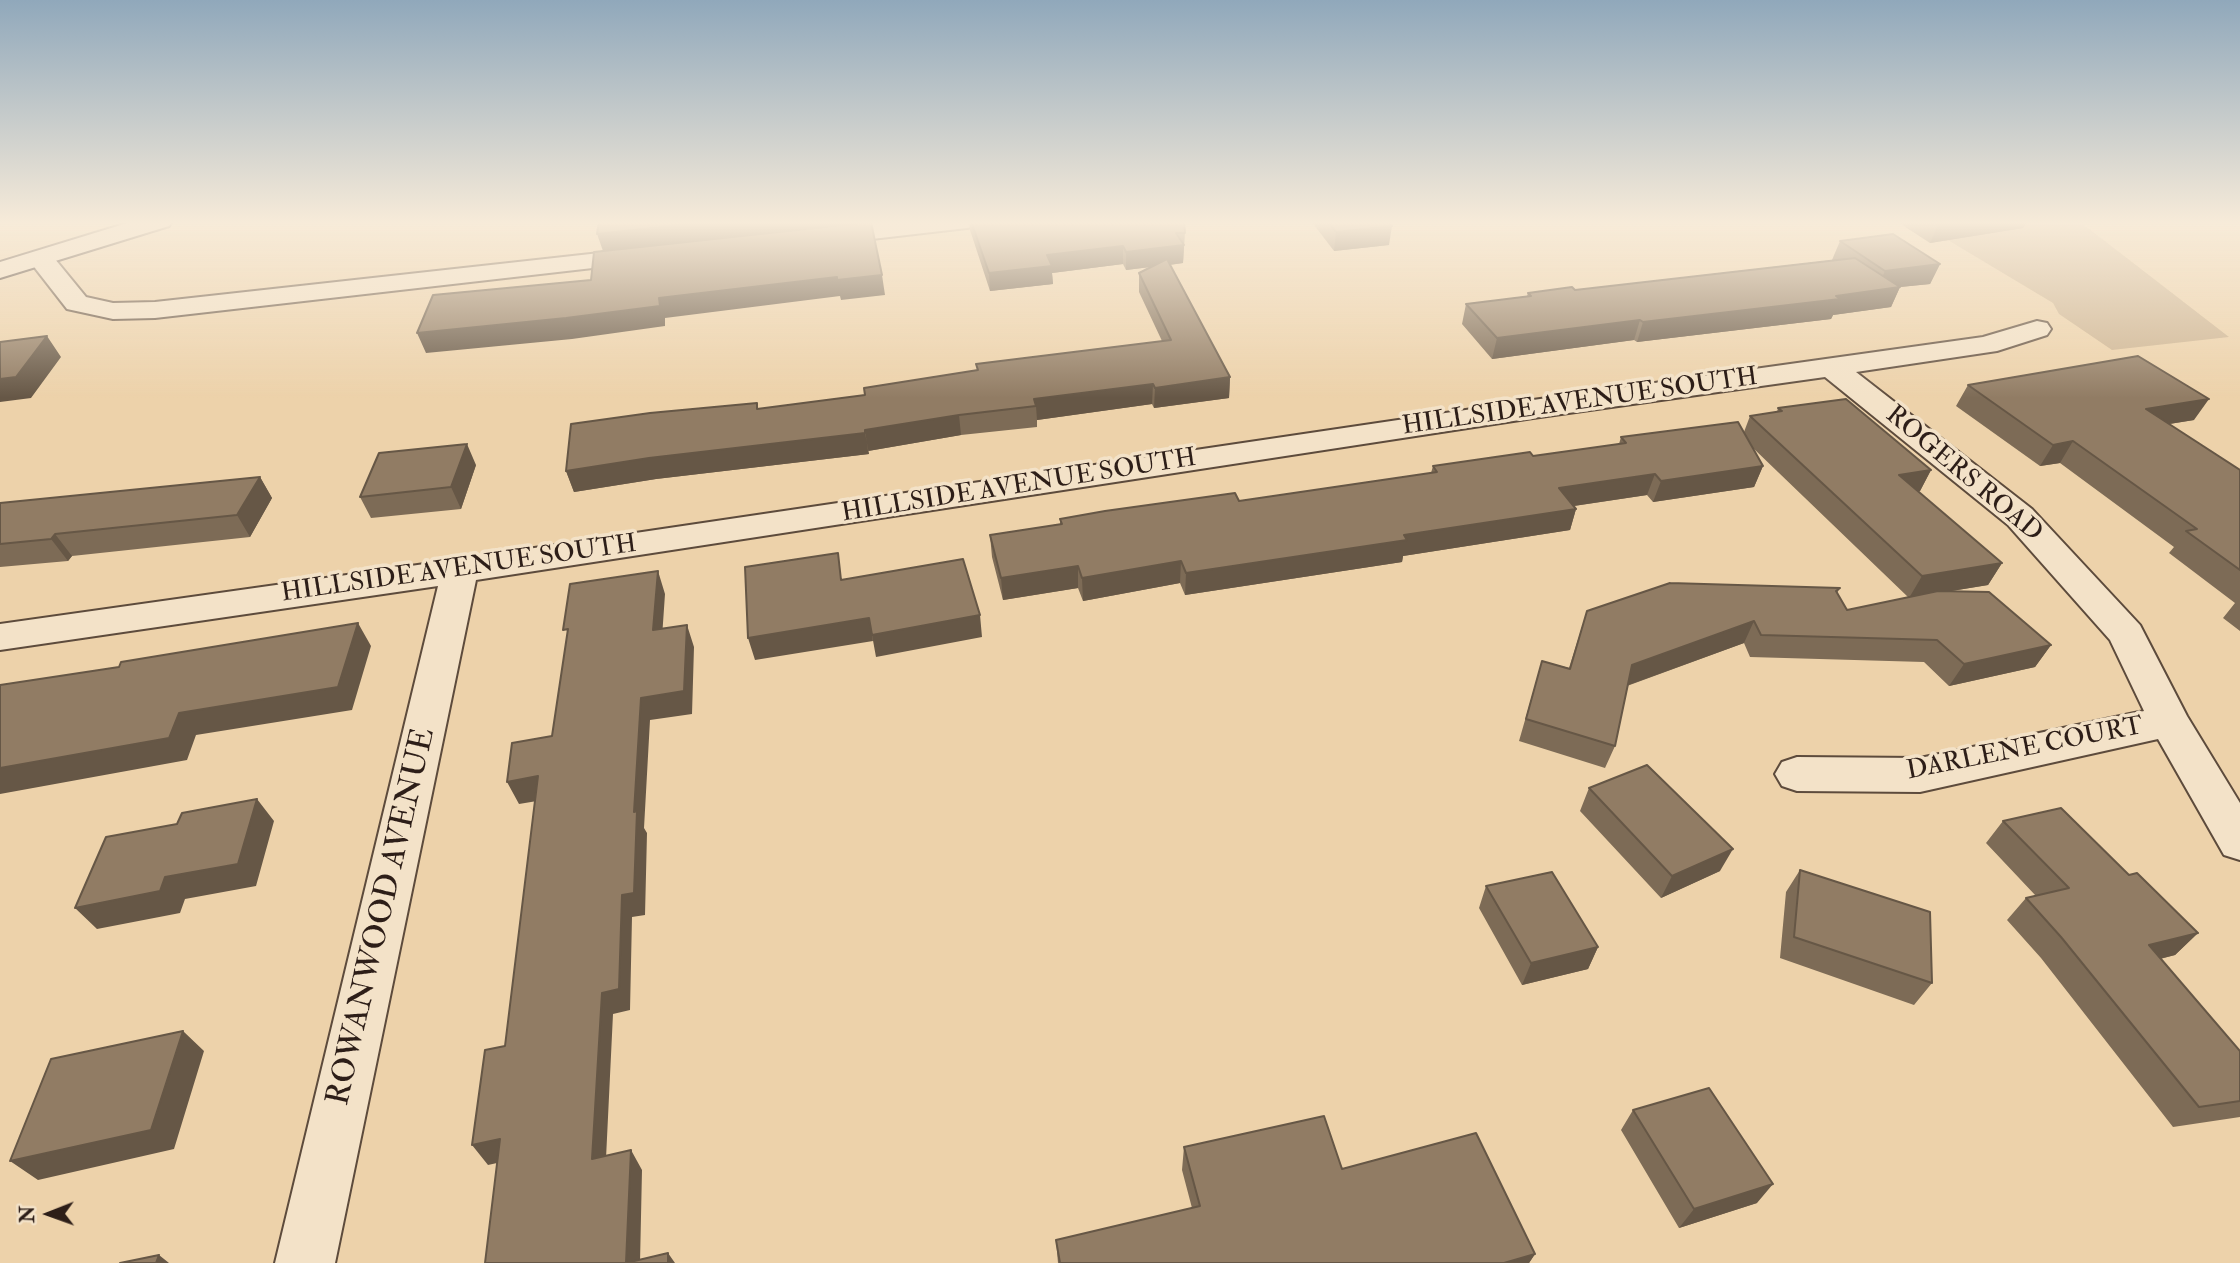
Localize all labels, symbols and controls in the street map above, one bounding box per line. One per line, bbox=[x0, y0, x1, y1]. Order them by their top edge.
street label: HILLSIDE AVENUE SOUTH bbox=[1400, 363, 1760, 443]
street label: ROGERS ROAD bbox=[1878, 400, 2048, 550]
street label: HILLSIDE AVENUE SOUTH bbox=[839, 444, 1199, 530]
street label: HILLSIDE AVENUE SOUTH bbox=[279, 530, 639, 610]
street label: DARLENE COURT bbox=[1904, 712, 2146, 788]
street label: ROWANWOOD AVENUE bbox=[321, 725, 445, 1109]
north arrow bbox=[14, 1179, 84, 1249]
text: N bbox=[16, 1206, 40, 1223]

